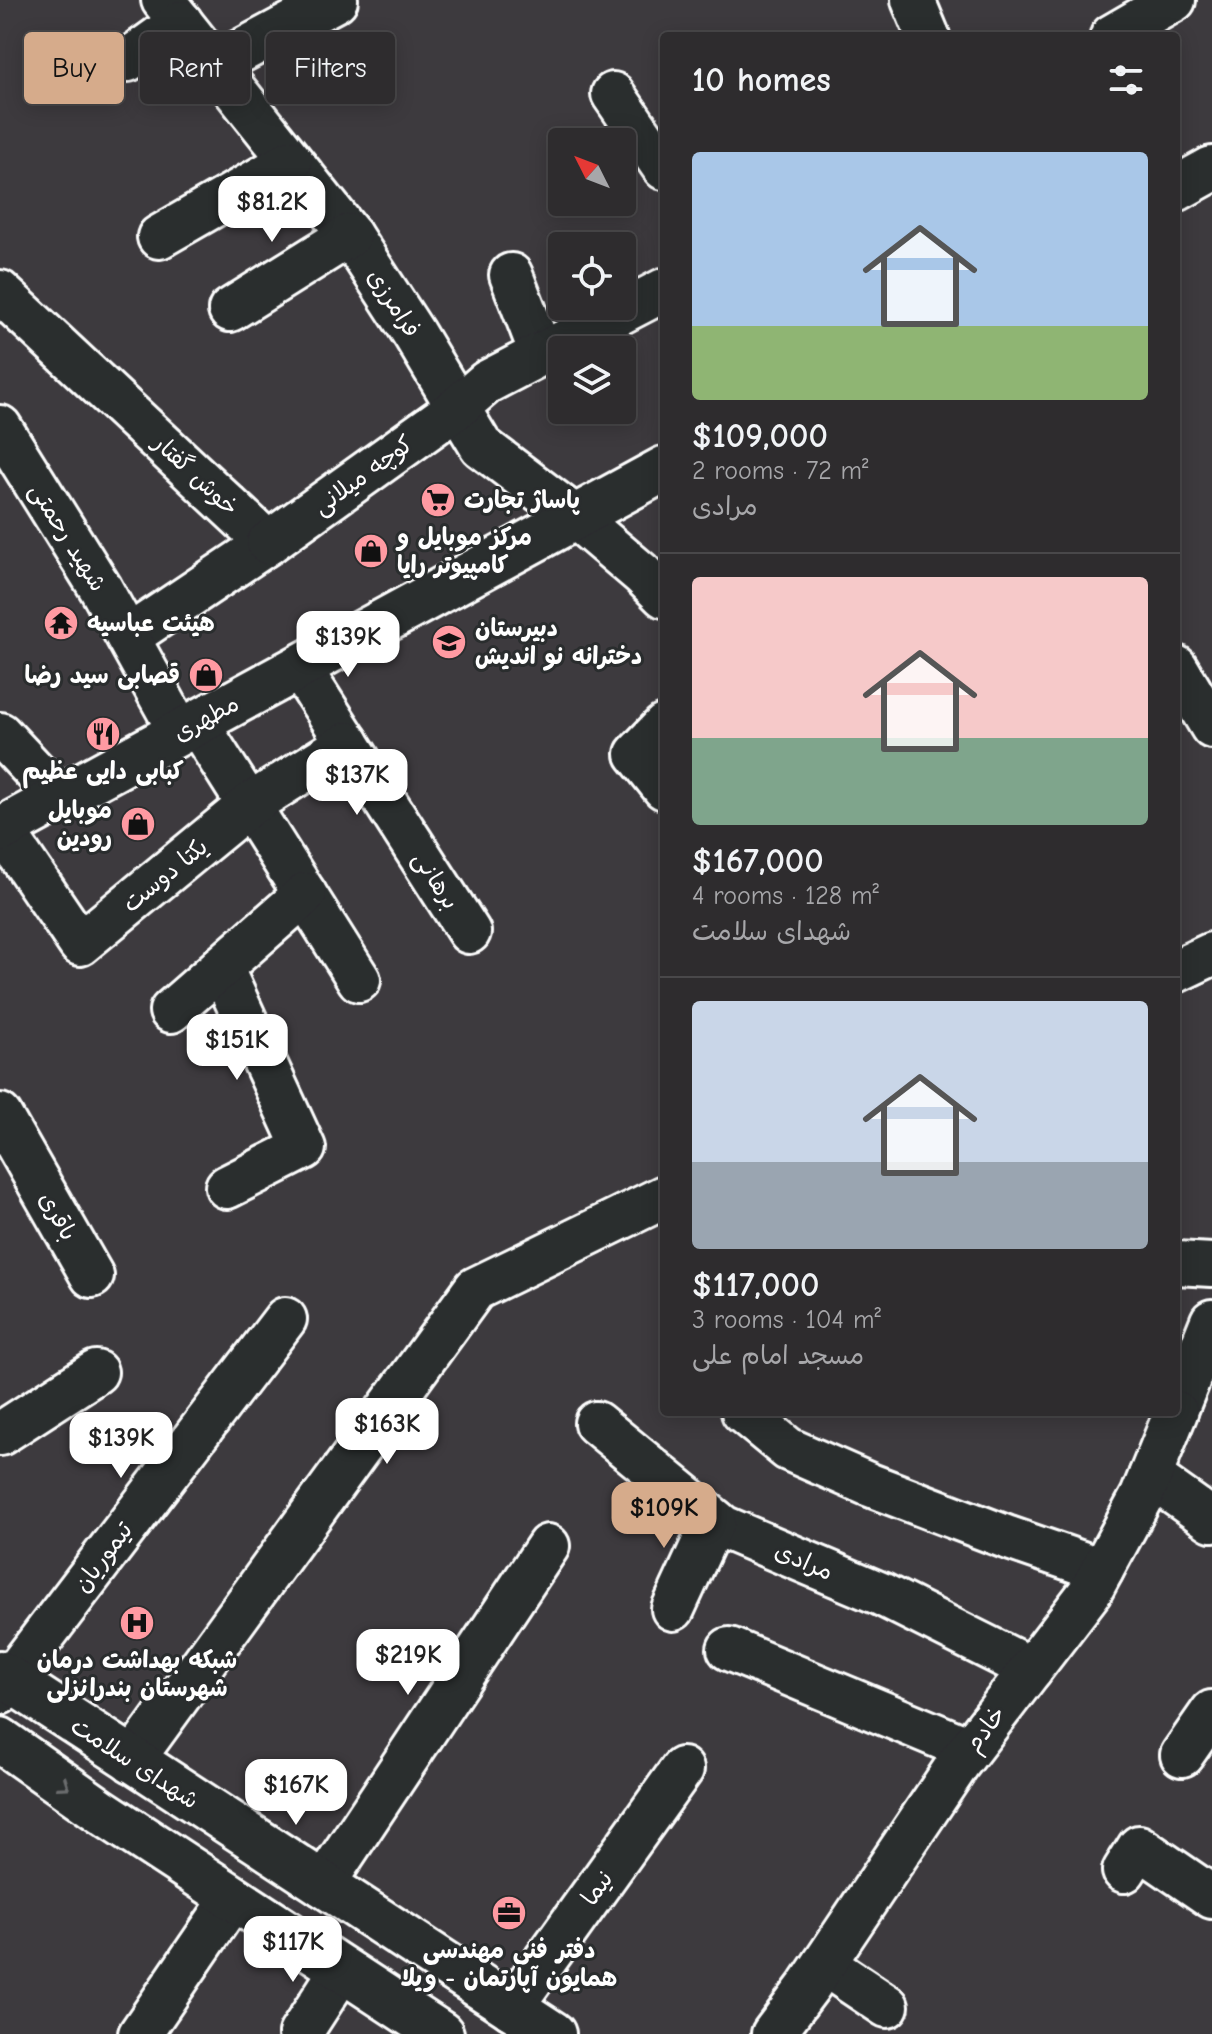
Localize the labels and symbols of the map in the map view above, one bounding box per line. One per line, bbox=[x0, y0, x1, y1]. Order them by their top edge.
north arrow bbox=[548, 128, 636, 216]
pin: $81.2K bbox=[207, 176, 337, 244]
street label: فرامرزی bbox=[362, 264, 426, 342]
street label: خوش گفتار bbox=[146, 427, 244, 522]
street label: کوچه میلانی bbox=[308, 429, 419, 521]
street label: شهید رحمتی bbox=[23, 477, 112, 597]
supermarket icon: پاساژ تجارت bbox=[419, 481, 457, 519]
place label: پاساژ تجارت bbox=[464, 486, 580, 515]
place label: مرکز موبایل و کامپیوتر رایا bbox=[395, 523, 532, 580]
shop icon: مرکز موبایل و کامپیوتر رایا bbox=[352, 532, 390, 570]
temple icon: هیئت عباسیه bbox=[42, 604, 80, 642]
place label: هیئت عباسیه bbox=[87, 609, 215, 637]
pin: $139K bbox=[292, 611, 404, 679]
place label: دبیرستان دخترانه نو اندیش bbox=[475, 614, 642, 671]
school or university icon: دبیرستان دخترانه نو اندیش bbox=[430, 623, 468, 661]
shop icon: قصابی سید رضا bbox=[187, 656, 225, 694]
place label: قصابی سید رضا bbox=[25, 661, 180, 690]
street label: مطهری bbox=[168, 689, 244, 747]
restaurant icon: کبابی دایی عظیم bbox=[84, 715, 122, 753]
pin: $137K bbox=[301, 749, 413, 817]
place label: کبابی دایی عظیم bbox=[22, 757, 184, 789]
place label: موبایل رودین bbox=[48, 796, 112, 852]
shop icon: موبایل رودین bbox=[119, 805, 157, 843]
street label: یکتا دوست bbox=[117, 832, 213, 918]
street label: برهانی bbox=[406, 846, 465, 915]
pin: $151K bbox=[181, 1014, 293, 1082]
street label: باقری bbox=[33, 1187, 83, 1245]
pin: $163K bbox=[331, 1398, 443, 1466]
pin: $139K bbox=[65, 1412, 177, 1480]
pin: $109K bbox=[608, 1482, 720, 1550]
street label: تیموریان bbox=[68, 1516, 140, 1598]
street label: مرادی bbox=[771, 1536, 837, 1586]
hospital icon: شبکه بهداشت درمان شهرستان بندرانزلی bbox=[118, 1604, 156, 1642]
pin: $219K bbox=[352, 1629, 464, 1697]
place label: شبکه بهداشت درمان شهرستان بندرانزلی bbox=[37, 1646, 237, 1703]
street label: خادم bbox=[959, 1700, 1015, 1760]
street label: شهدای سلامت bbox=[66, 1711, 204, 1815]
pin: $167K bbox=[240, 1759, 352, 1827]
one-way arrow bbox=[55, 1775, 69, 1790]
street label: نیما bbox=[575, 1865, 619, 1911]
office icon: دفتر فنی مهندسی همایون آپارتمان - ویلا bbox=[490, 1894, 528, 1932]
pin: $117K bbox=[237, 1916, 349, 1984]
place label: دفتر فنی مهندسی همایون آپارتمان - ویلا bbox=[401, 1936, 617, 1993]

